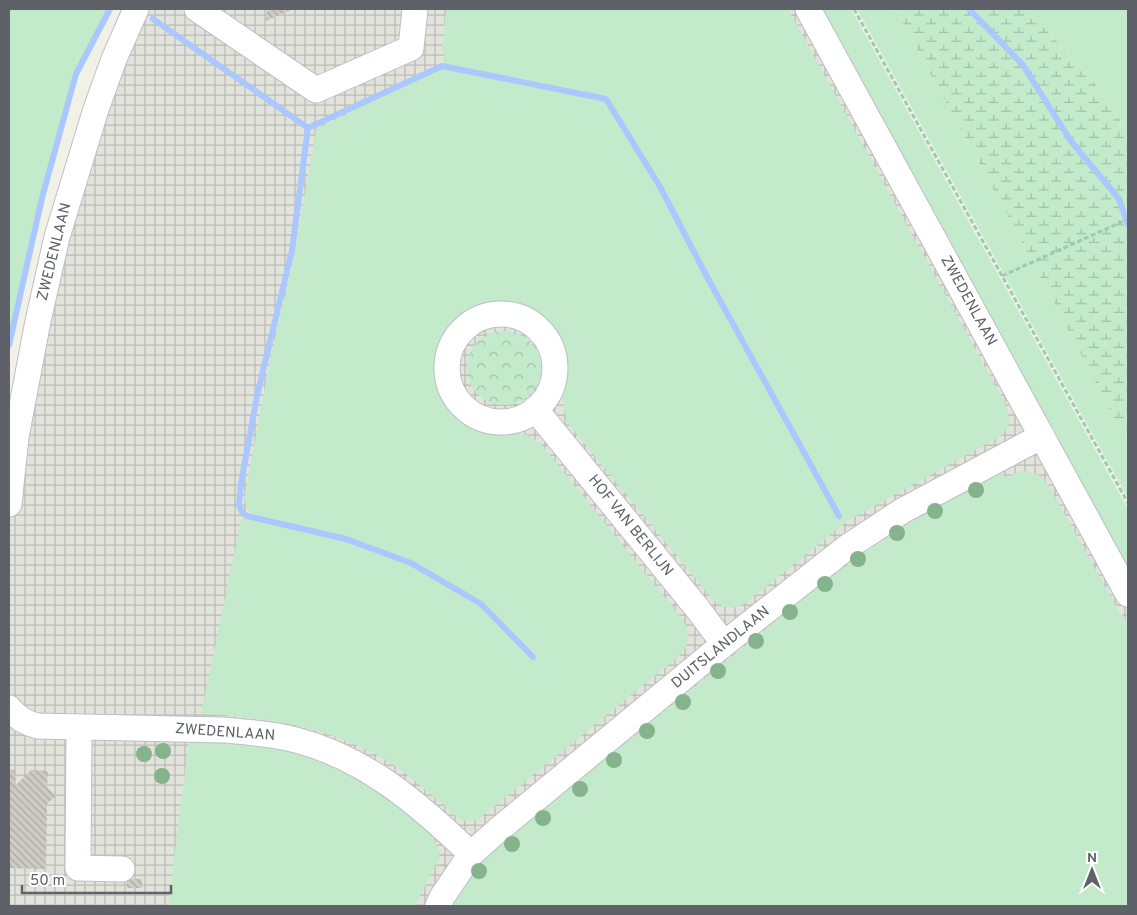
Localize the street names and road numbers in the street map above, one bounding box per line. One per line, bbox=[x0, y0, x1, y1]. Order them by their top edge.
street label: ZWEDENLAAN bbox=[34, 201, 76, 303]
street label: ZWEDENLAAN bbox=[935, 253, 1001, 349]
street label: HOF VAN BERLIJN bbox=[583, 471, 677, 581]
street label: DUITSLANDLAAN bbox=[668, 603, 774, 693]
street label: ZWEDENLAAN bbox=[174, 720, 276, 746]

